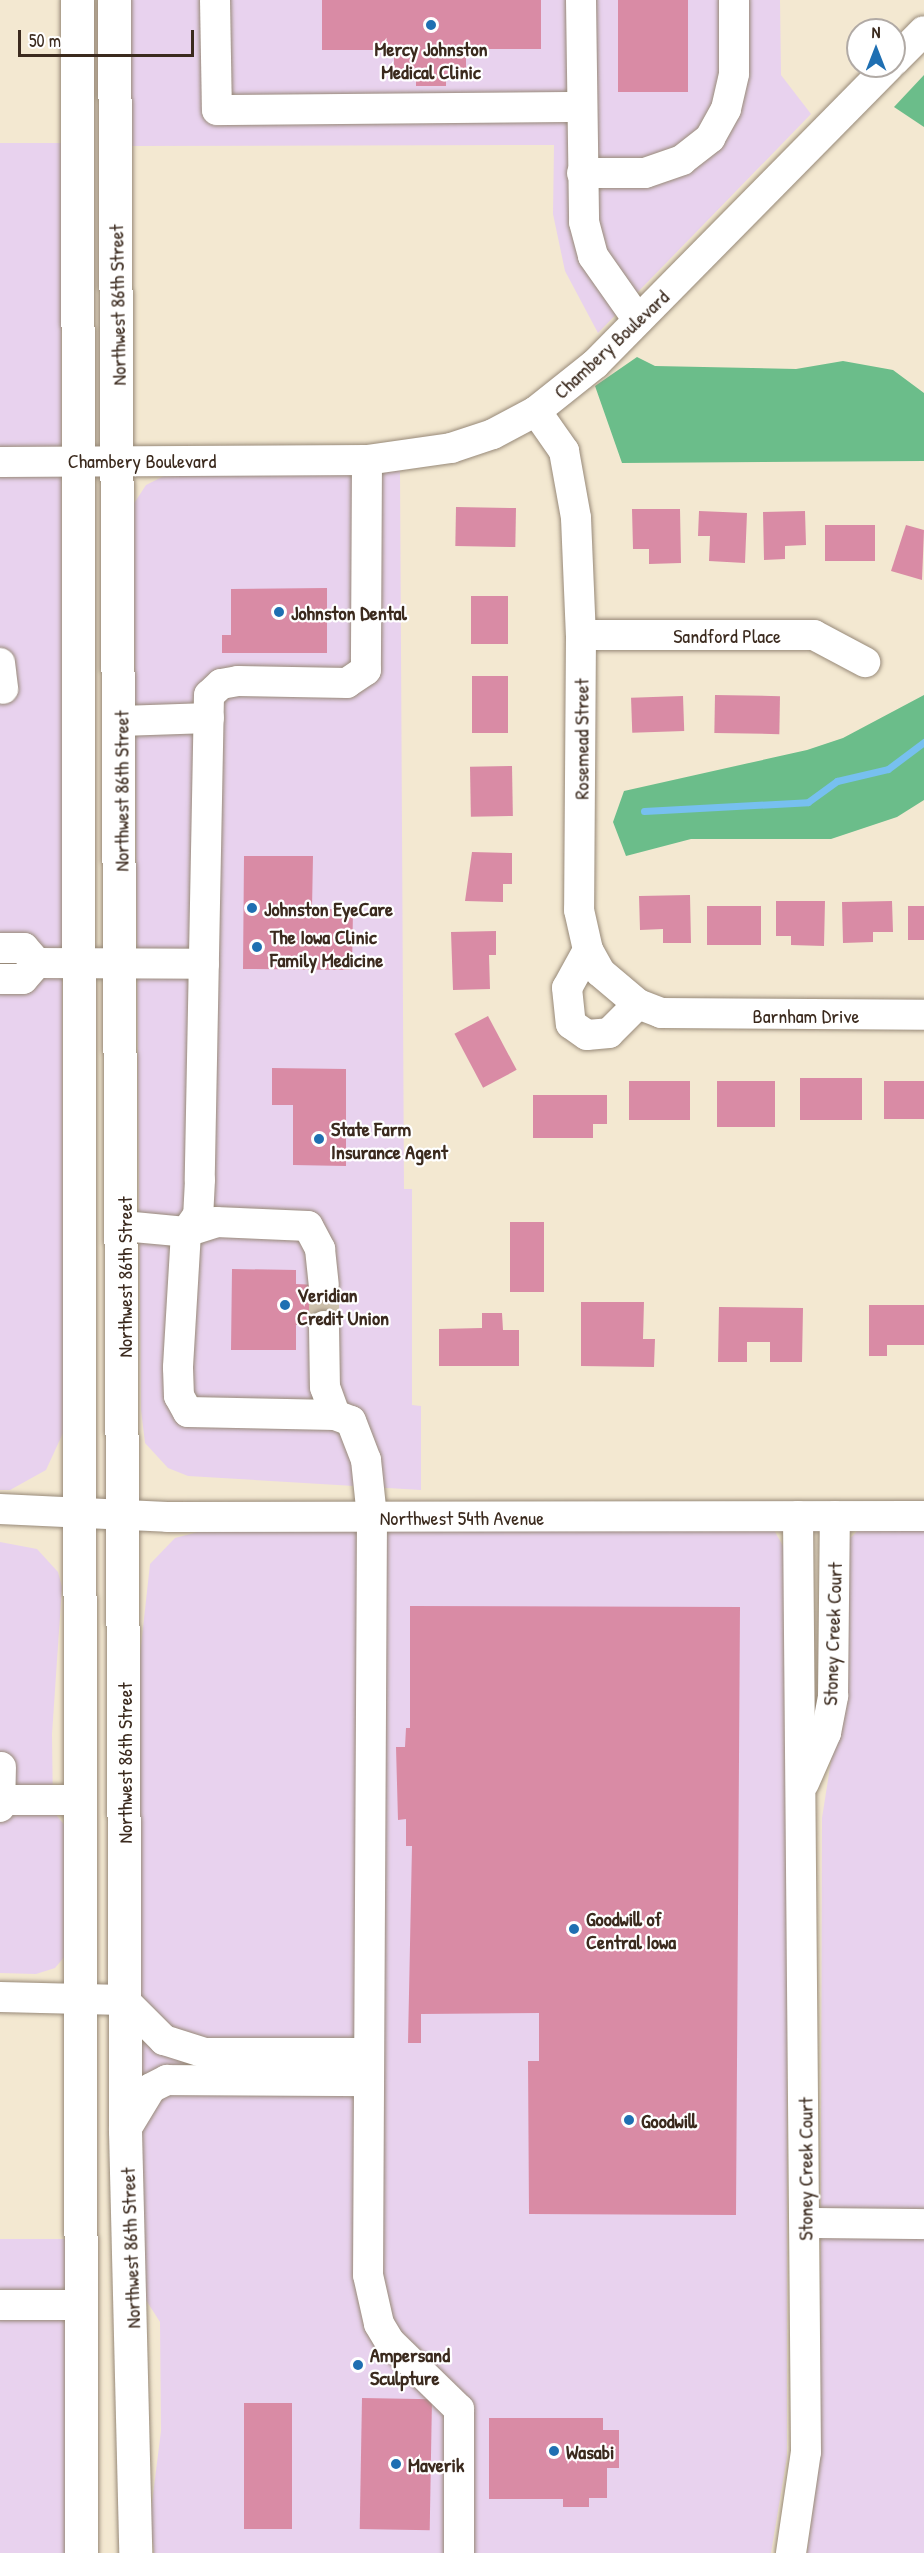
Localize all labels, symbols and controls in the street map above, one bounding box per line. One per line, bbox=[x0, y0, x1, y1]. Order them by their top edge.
marker: Mercy Johnston Medical Clinic bbox=[422, 16, 440, 34]
scale bar bbox=[21, 18, 196, 56]
north arrow bbox=[846, 18, 906, 78]
text: N bbox=[872, 21, 880, 43]
text: 50 m bbox=[29, 28, 61, 53]
place label: Mercy Johnston Medical Clinic bbox=[375, 36, 487, 83]
street label: Northwest 86th Street bbox=[104, 224, 130, 386]
street label: Chambery Boulevard bbox=[548, 285, 674, 403]
street label: Chambery Boulevard bbox=[68, 448, 216, 472]
place label: Johnston Dental bbox=[291, 600, 407, 624]
marker: Johnston Dental bbox=[272, 605, 286, 619]
street label: Sandford Place bbox=[673, 623, 781, 647]
street label: Rosemead Street bbox=[569, 678, 593, 800]
street label: Northwest 86th Street bbox=[109, 710, 133, 872]
place label: Johnston EyeCare bbox=[264, 896, 393, 920]
marker: Johnston EyeCare bbox=[245, 901, 259, 915]
place label: The Iowa Clinic Family Medicine bbox=[270, 924, 383, 971]
marker: The Iowa Clinic Family Medicine bbox=[248, 938, 266, 956]
street label: Barnham Drive bbox=[753, 1003, 859, 1027]
place label: State Farm Insurance Agent bbox=[331, 1116, 448, 1163]
marker: State Farm Insurance Agent bbox=[312, 1132, 326, 1146]
street label: Northwest 86th Street bbox=[112, 1196, 136, 1358]
place label: Veridian Credit Union bbox=[297, 1282, 389, 1329]
marker: Veridian Credit Union bbox=[278, 1298, 292, 1312]
street label: Northwest 54th Avenue bbox=[380, 1505, 544, 1529]
street label: Stoney Creek Court bbox=[818, 1562, 846, 1706]
street label: Northwest 86th Street bbox=[112, 1682, 136, 1844]
place label: Goodwill of Central Iowa bbox=[586, 1906, 676, 1953]
marker: Goodwill of Central Iowa bbox=[567, 1922, 581, 1936]
street label: Stoney Creek Court bbox=[793, 2097, 817, 2241]
place label: Goodwill bbox=[641, 2108, 697, 2132]
marker: Goodwill bbox=[622, 2113, 636, 2127]
street label: Northwest 86th Street bbox=[115, 2167, 145, 2329]
place label: Ampersand Sculpture bbox=[370, 2342, 450, 2389]
marker: Ampersand Sculpture bbox=[351, 2358, 365, 2372]
place label: Wasabi bbox=[566, 2439, 614, 2463]
marker: Wasabi bbox=[547, 2444, 561, 2458]
place label: Maverik bbox=[408, 2452, 464, 2476]
marker: Maverik bbox=[389, 2457, 403, 2471]

